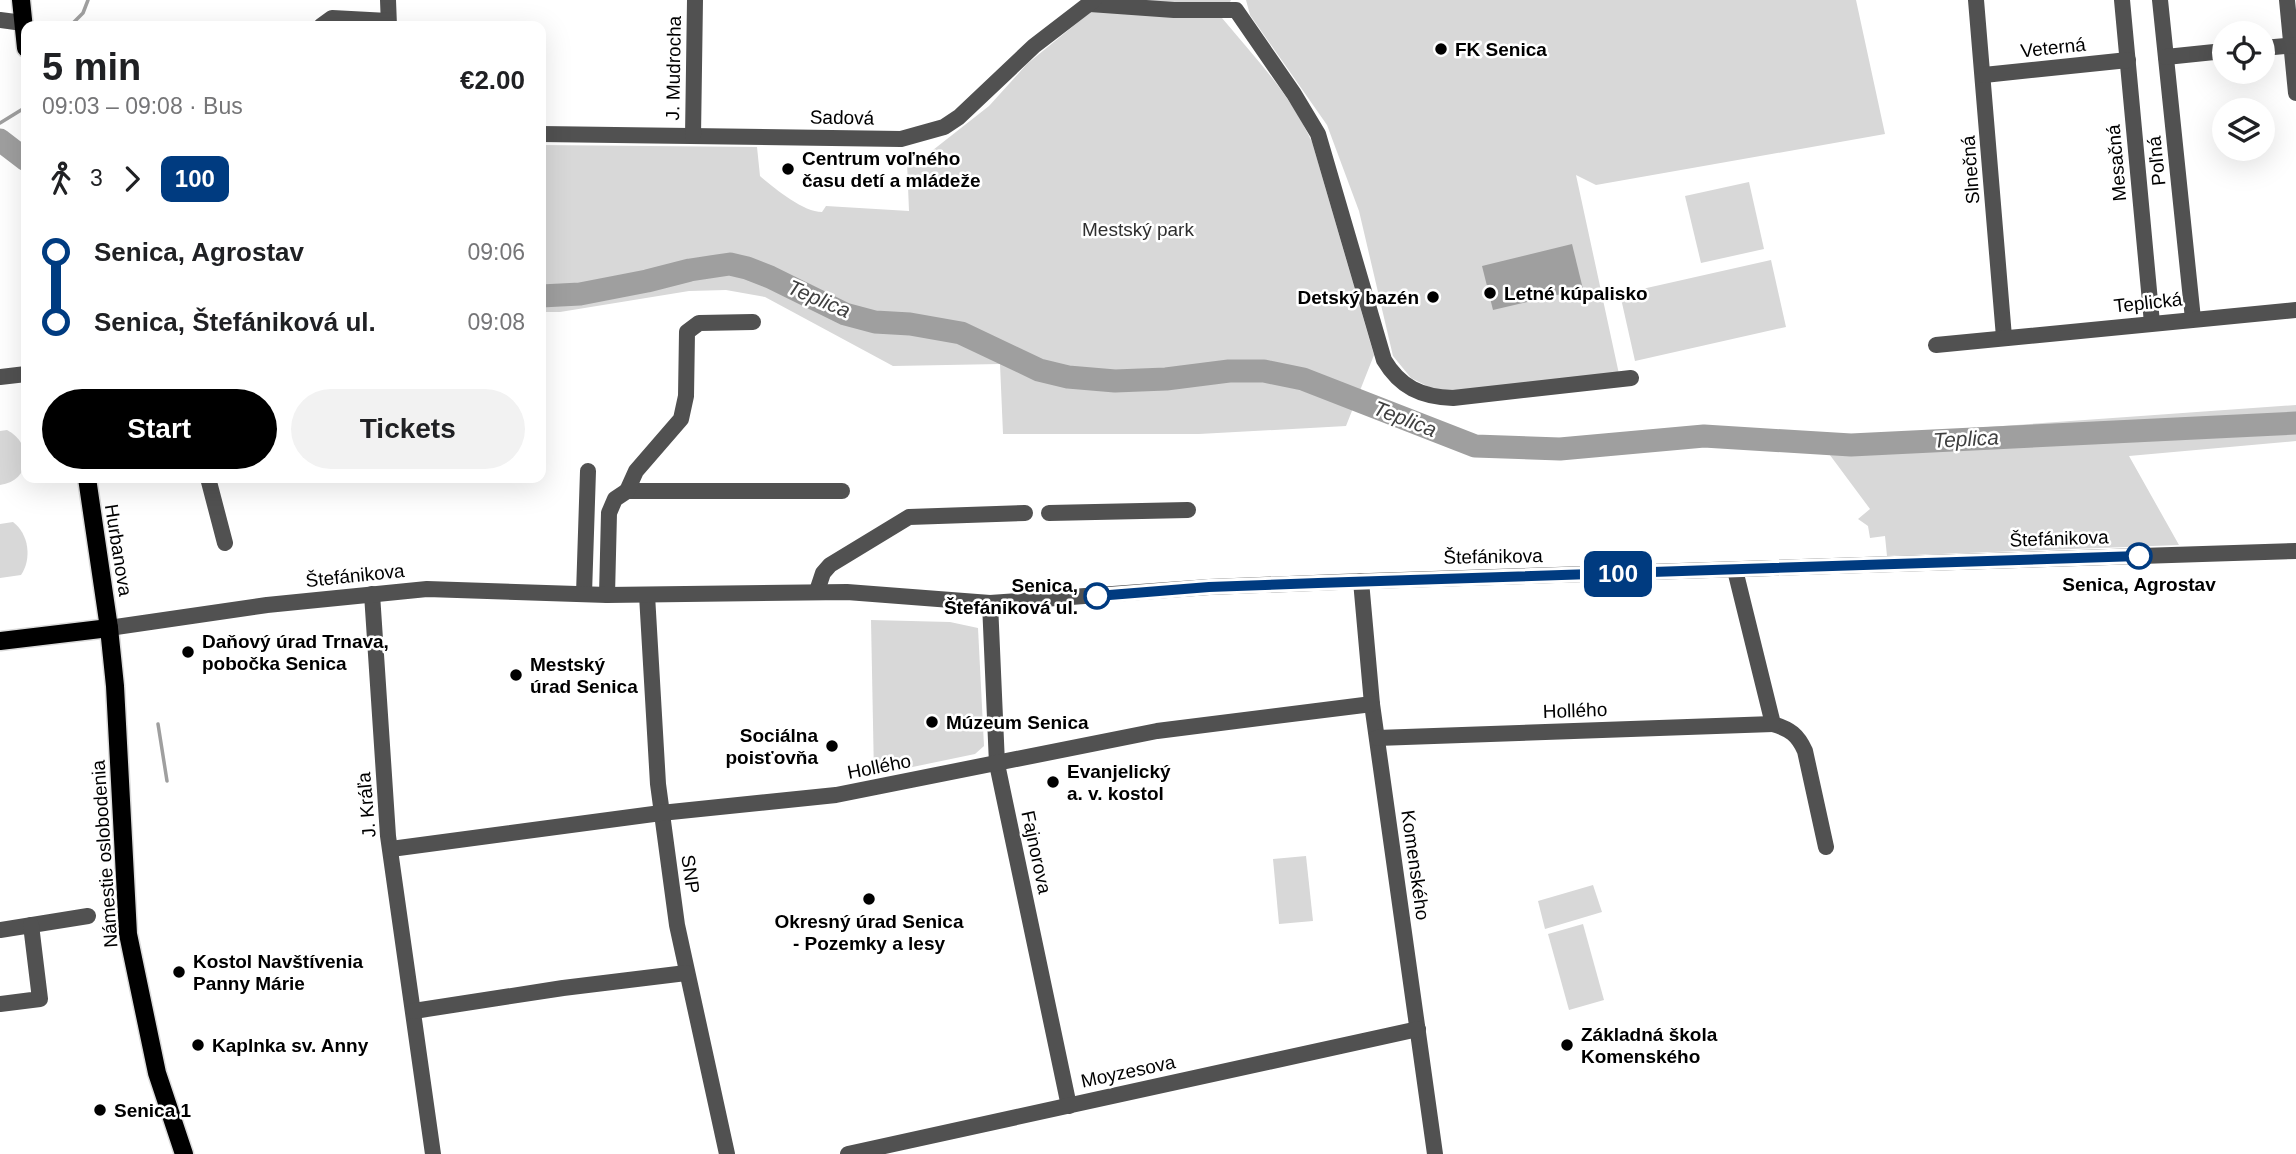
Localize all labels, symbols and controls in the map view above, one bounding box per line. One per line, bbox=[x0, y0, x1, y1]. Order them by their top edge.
street label: J. Mudrocha bbox=[662, 15, 685, 120]
map controls bbox=[2212, 21, 2275, 161]
button: locate bbox=[2212, 21, 2275, 84]
street label: Veterná bbox=[2019, 34, 2087, 61]
place label: FK Senica bbox=[1455, 39, 1547, 60]
marker: FK Senica bbox=[1433, 41, 1449, 57]
text: 5 min bbox=[42, 46, 141, 88]
text: €2.00 bbox=[460, 65, 525, 95]
text: 09:03 – 09:08 · Bus bbox=[42, 93, 243, 119]
button: layers bbox=[2212, 98, 2275, 161]
street label: Sadová bbox=[810, 106, 875, 129]
street label: Mesačná bbox=[2103, 123, 2130, 202]
street label: Slnečná bbox=[1958, 135, 1983, 205]
street label: Poľná bbox=[2143, 135, 2170, 187]
place label: Centrum voľného času detí a mládeže bbox=[802, 148, 980, 191]
icon: walk bbox=[42, 160, 80, 198]
icon: forward bbox=[113, 160, 151, 198]
marker: Centrum voľného času detí a mládeže bbox=[780, 161, 796, 177]
text: 3 bbox=[90, 165, 103, 191]
text: 100 bbox=[175, 165, 215, 192]
park label: Mestský park bbox=[1082, 219, 1194, 240]
text: Senica, Agrostav bbox=[94, 237, 304, 267]
text: 09:06 bbox=[467, 239, 525, 265]
water label: Teplica bbox=[784, 275, 854, 322]
place label: Letné kúpalisko bbox=[1504, 283, 1648, 304]
marker: Letné kúpalisko bbox=[1482, 285, 1498, 301]
place label: Detský bazén bbox=[1298, 287, 1419, 308]
street label: Teplická bbox=[2113, 288, 2184, 317]
marker: Detský bazén bbox=[1425, 289, 1441, 305]
text: Senica, Štefániková ul. bbox=[94, 307, 376, 337]
text: 09:08 bbox=[467, 309, 525, 335]
button: Start bbox=[42, 389, 277, 469]
button: Tickets bbox=[291, 389, 525, 469]
water label: Teplica bbox=[1370, 396, 1440, 441]
water label: Teplica bbox=[1933, 425, 1999, 452]
street label: Hurbanova bbox=[101, 503, 136, 598]
street label: Štefánikova bbox=[2009, 526, 2109, 551]
marker: Senica, Agrostav bbox=[2126, 543, 2152, 569]
street label: Štefánikova bbox=[1443, 545, 1543, 568]
line badge: 100 bbox=[1578, 551, 1658, 597]
street label: Štefánikova bbox=[305, 560, 406, 591]
text: 100 bbox=[1598, 560, 1638, 587]
place label: Senica, Agrostav bbox=[2062, 574, 2216, 595]
place label: Senica, Štefániková ul. bbox=[944, 575, 1078, 618]
marker: Senica, Štefániková ul. bbox=[1084, 583, 1110, 609]
place label: Daňový úrad Trnava, pobočka Senica bbox=[202, 631, 389, 674]
marker: Daňový úrad Trnava, pobočka Senica bbox=[180, 644, 196, 660]
place label: Mestský úrad Senica bbox=[530, 654, 638, 697]
marker: Mestský úrad Senica bbox=[508, 667, 524, 683]
street label: Hollého bbox=[1542, 699, 1608, 722]
place label: Múzeum Senica bbox=[946, 712, 1089, 733]
marker: Múzeum Senica bbox=[924, 714, 940, 730]
place label: Sociálna poisťovňa bbox=[725, 725, 818, 768]
marker: Sociálna poisťovňa bbox=[824, 738, 840, 754]
street label: Hollého bbox=[845, 750, 913, 783]
street label: Námestie oslobodenia bbox=[87, 759, 122, 948]
place label: Evanjelický a. v. kostol bbox=[1067, 761, 1171, 804]
street label: J. Kráľa bbox=[353, 771, 380, 839]
marker: Evanjelický a. v. kostol bbox=[1045, 774, 1061, 790]
street label: Fajnorova bbox=[1017, 809, 1056, 896]
street label: Komenského bbox=[1397, 809, 1434, 921]
street label: SNP bbox=[677, 853, 704, 895]
marker: Okresný úrad Senica - Pozemky a lesy bbox=[861, 891, 877, 907]
place label: Okresný úrad Senica - Pozemky a lesy bbox=[774, 911, 964, 954]
place label: Kostol Navštívenia Panny Márie bbox=[193, 951, 363, 994]
marker: Kostol Navštívenia Panny Márie bbox=[171, 964, 187, 980]
place label: Základná škola Komenského bbox=[1581, 1024, 1718, 1067]
place label: Kaplnka sv. Anny bbox=[212, 1035, 369, 1056]
marker: Kaplnka sv. Anny bbox=[190, 1037, 206, 1053]
marker: Základná škola Komenského bbox=[1559, 1037, 1575, 1053]
street label: Moyzesova bbox=[1079, 1051, 1178, 1092]
place label: Senica 1 bbox=[114, 1100, 192, 1121]
marker: Senica 1 bbox=[92, 1102, 108, 1118]

